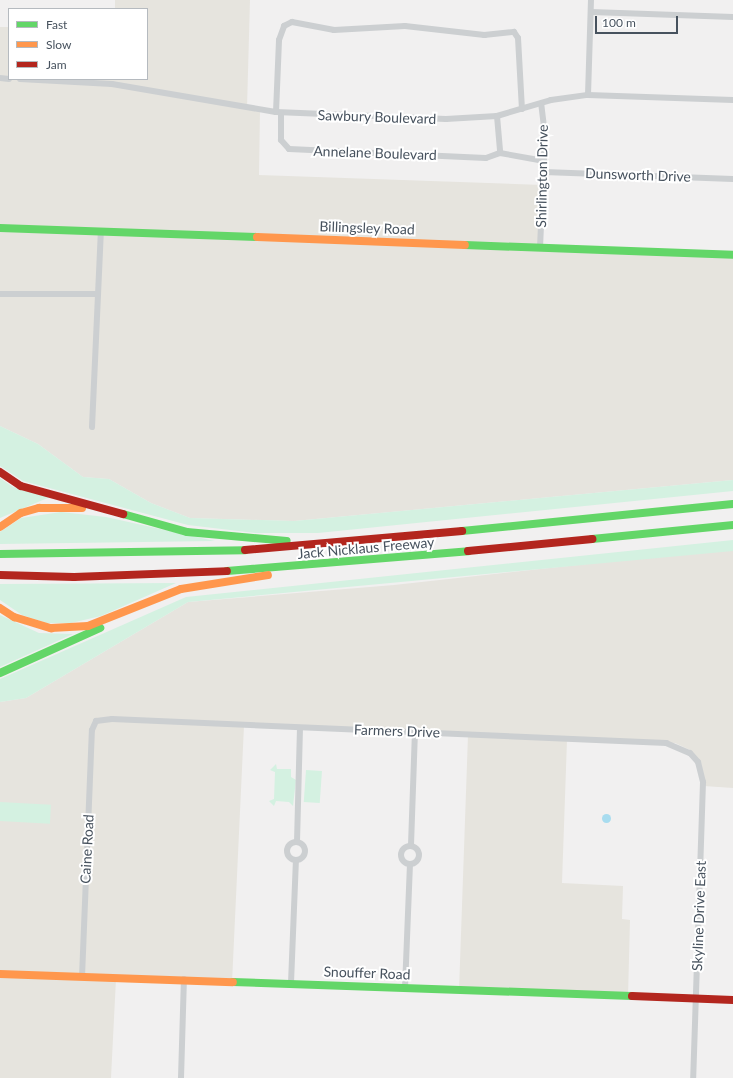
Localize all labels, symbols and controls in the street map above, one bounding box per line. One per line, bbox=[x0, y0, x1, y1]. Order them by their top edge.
legend bbox=[8, 8, 148, 80]
scale bar bbox=[597, 8, 680, 34]
text: 100 m bbox=[602, 15, 636, 30]
text: Fast bbox=[46, 17, 67, 32]
text: Slow bbox=[46, 37, 71, 52]
text: Jam bbox=[46, 57, 67, 72]
street label: Sawbury Boulevard bbox=[317, 107, 437, 127]
street label: Shirlington Drive bbox=[533, 124, 551, 228]
street label: Annelane Boulevard bbox=[313, 142, 437, 164]
street label: Dunsworth Drive bbox=[585, 165, 691, 185]
street label: Billingsley Road bbox=[319, 218, 415, 238]
street label: Jack Nicklaus Freeway bbox=[297, 534, 435, 562]
street label: Farmers Drive bbox=[354, 721, 440, 741]
street label: Caine Road bbox=[77, 814, 97, 884]
street label: Skyline Drive East bbox=[689, 861, 709, 971]
street label: Snouffer Road bbox=[323, 963, 411, 983]

